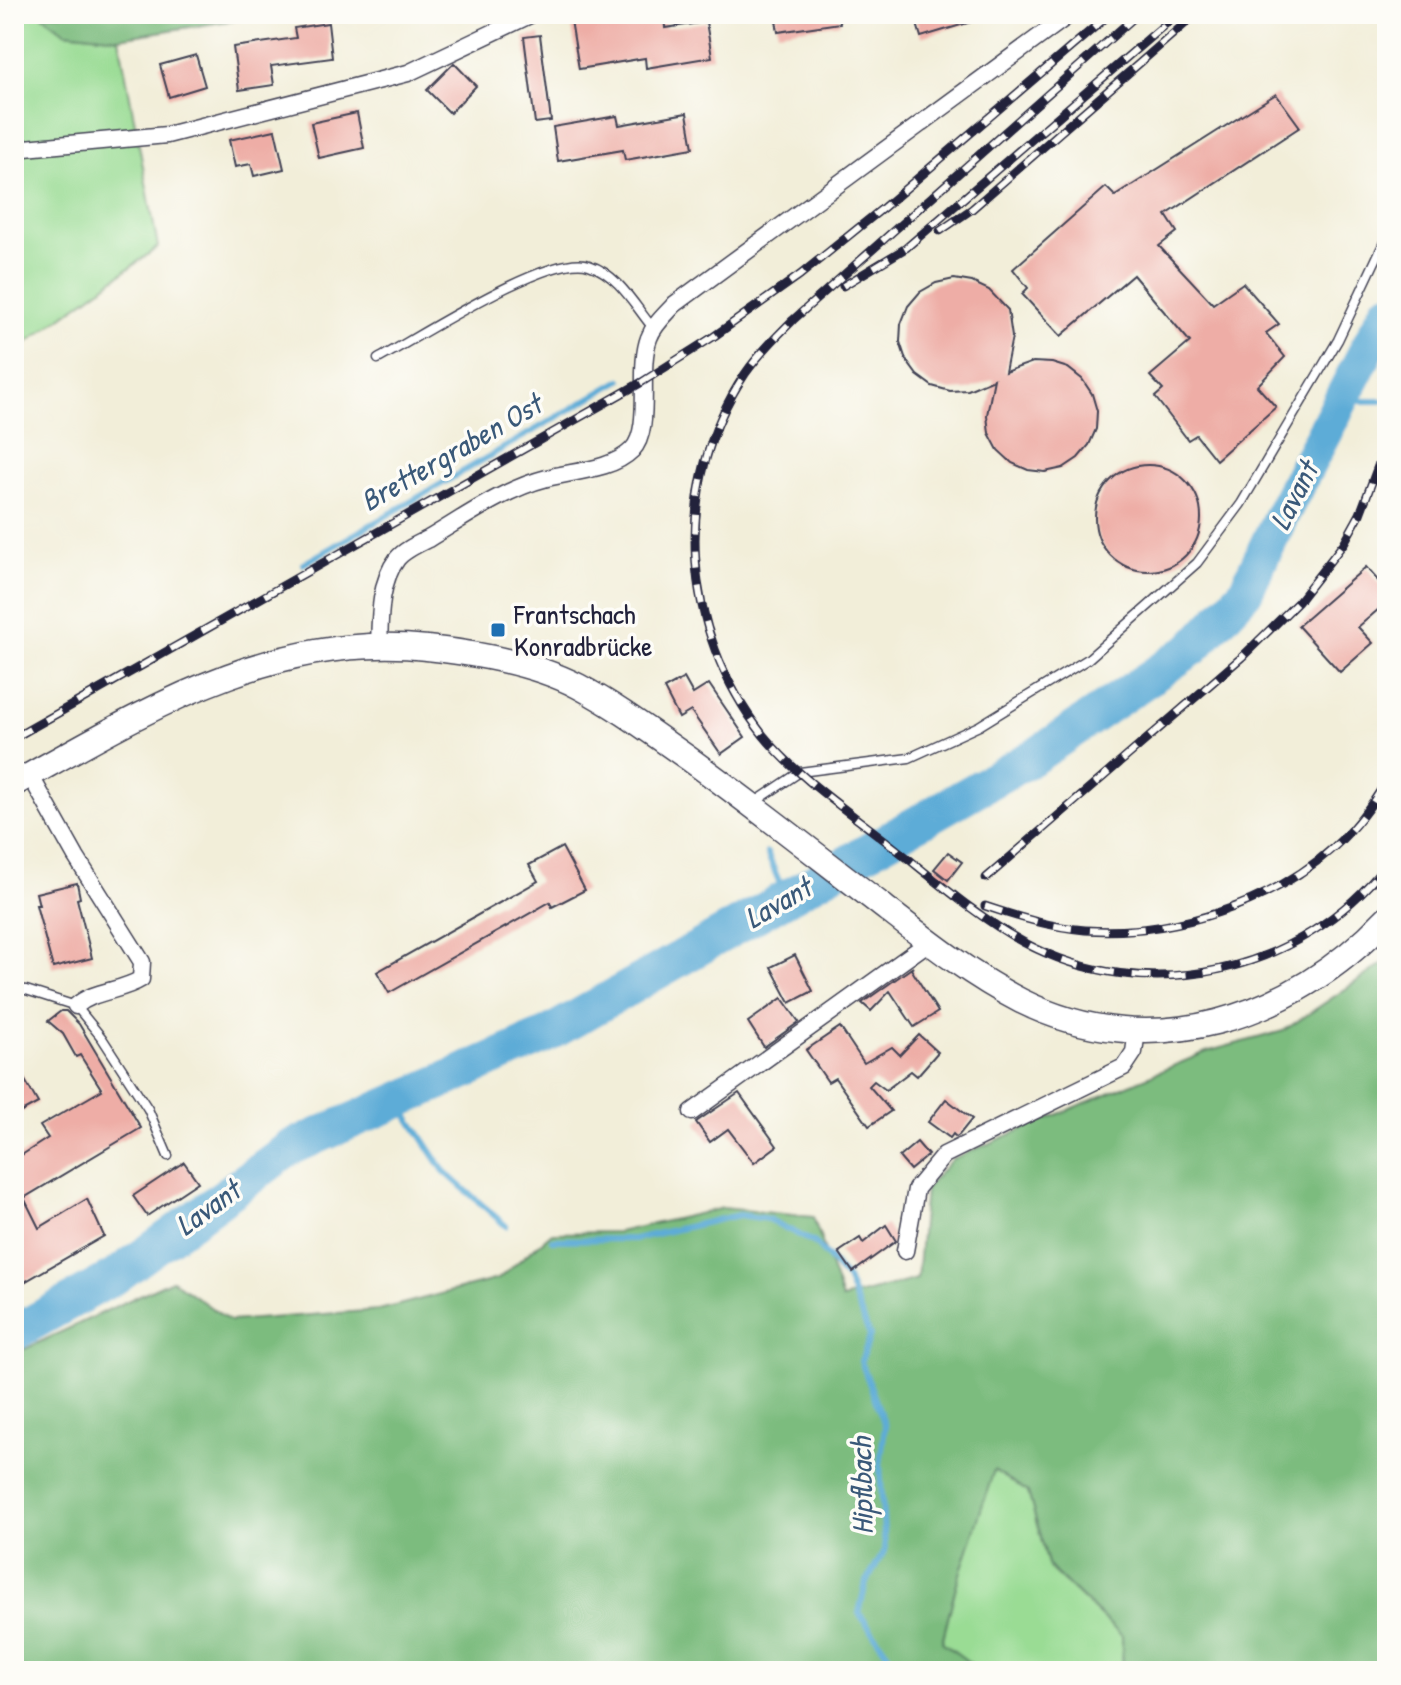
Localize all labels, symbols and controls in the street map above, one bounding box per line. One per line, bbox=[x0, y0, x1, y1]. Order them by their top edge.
water label: Brettergraben Ost bbox=[353, 382, 553, 521]
water label: Lavant bbox=[1259, 451, 1329, 536]
place label: Frantschach Konradbrücke bbox=[513, 595, 652, 665]
marker: Frantschach Konradbrücke bbox=[489, 621, 507, 639]
water label: Lavant bbox=[737, 865, 822, 937]
water label: Lavant bbox=[167, 1168, 251, 1244]
water label: Hipflbach bbox=[840, 1435, 883, 1535]

